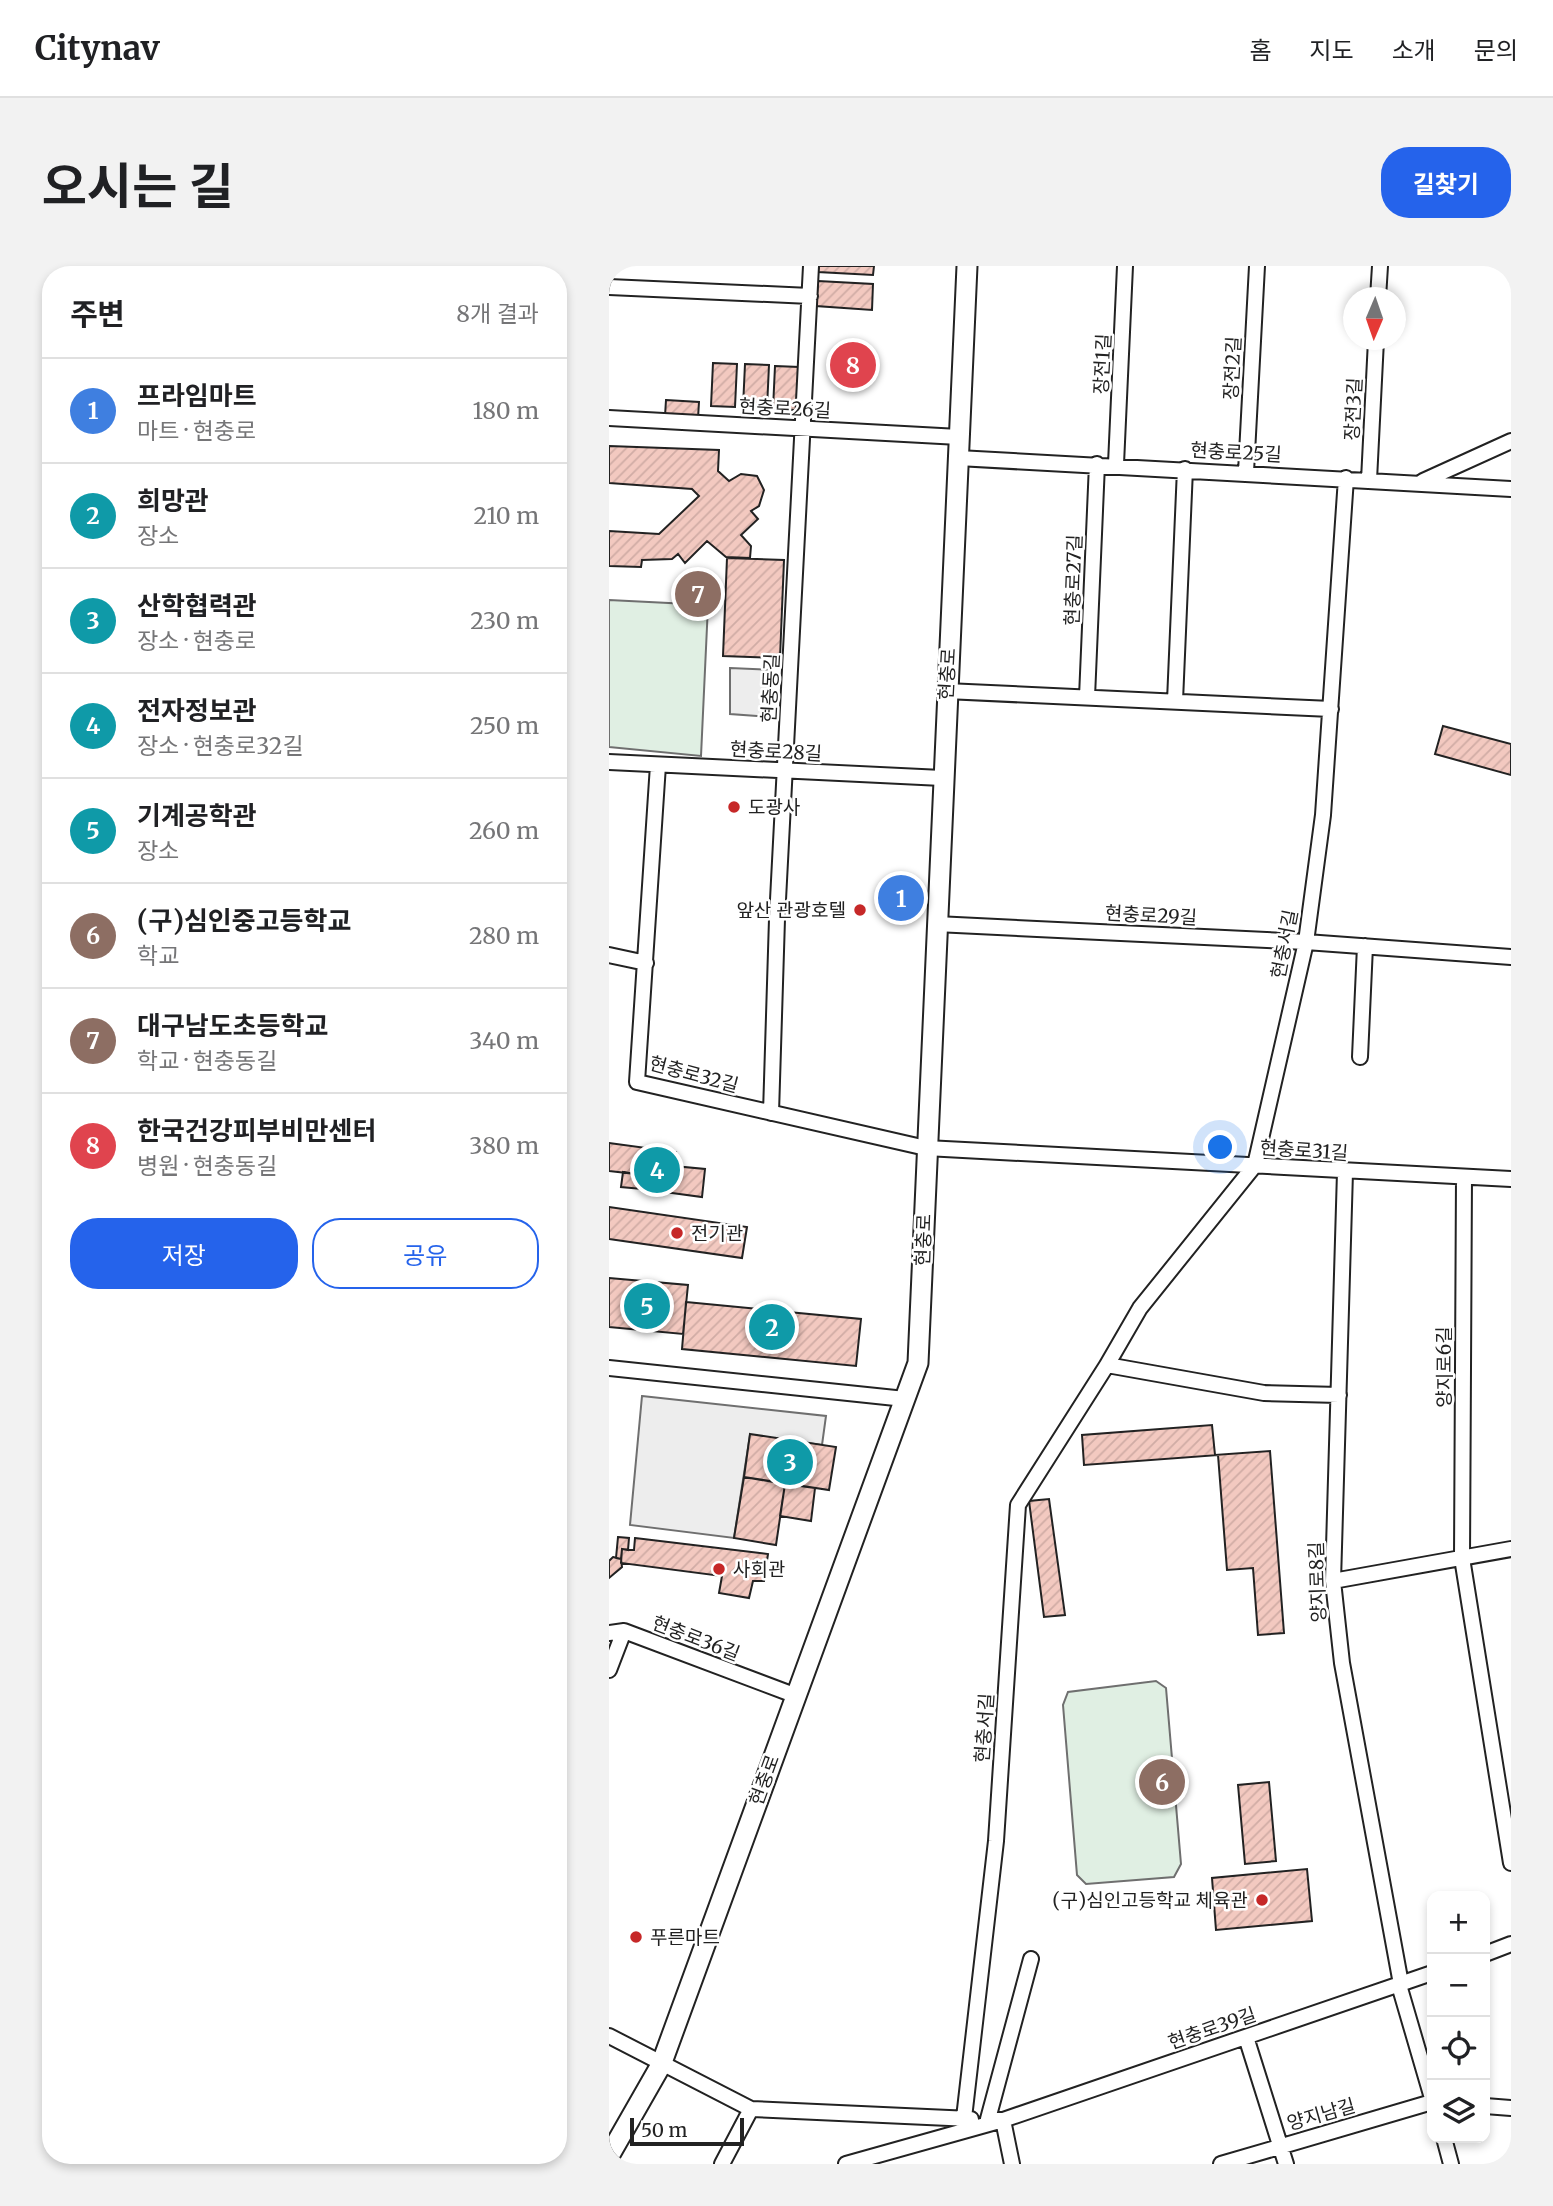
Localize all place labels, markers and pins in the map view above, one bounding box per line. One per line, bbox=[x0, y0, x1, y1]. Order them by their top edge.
pin: 8 bbox=[830, 339, 876, 391]
pin: 7 bbox=[675, 568, 721, 620]
place label: 도광사 bbox=[748, 795, 800, 819]
marker: 도광사 bbox=[726, 799, 742, 815]
pin: 1 bbox=[878, 872, 924, 924]
place label: 앞산 관광호텔 bbox=[737, 898, 846, 922]
marker: 앞산 관광호텔 bbox=[852, 902, 868, 918]
pin: 4 bbox=[634, 1144, 680, 1196]
place label: 전기관 bbox=[691, 1221, 743, 1245]
marker: 전기관 bbox=[669, 1225, 685, 1241]
pin: 5 bbox=[624, 1280, 670, 1332]
pin: 2 bbox=[749, 1301, 795, 1353]
pin: 3 bbox=[767, 1436, 813, 1488]
place label: 사회관 bbox=[733, 1557, 785, 1581]
marker: 사회관 bbox=[711, 1561, 727, 1577]
pin: 6 bbox=[1139, 1756, 1185, 1808]
place label: (구)심인고등학교 체육관 bbox=[1052, 1888, 1248, 1912]
marker: (구)심인고등학교 체육관 bbox=[1254, 1892, 1270, 1908]
place label: 푸른마트 bbox=[650, 1925, 720, 1949]
marker: 푸른마트 bbox=[628, 1929, 644, 1945]

